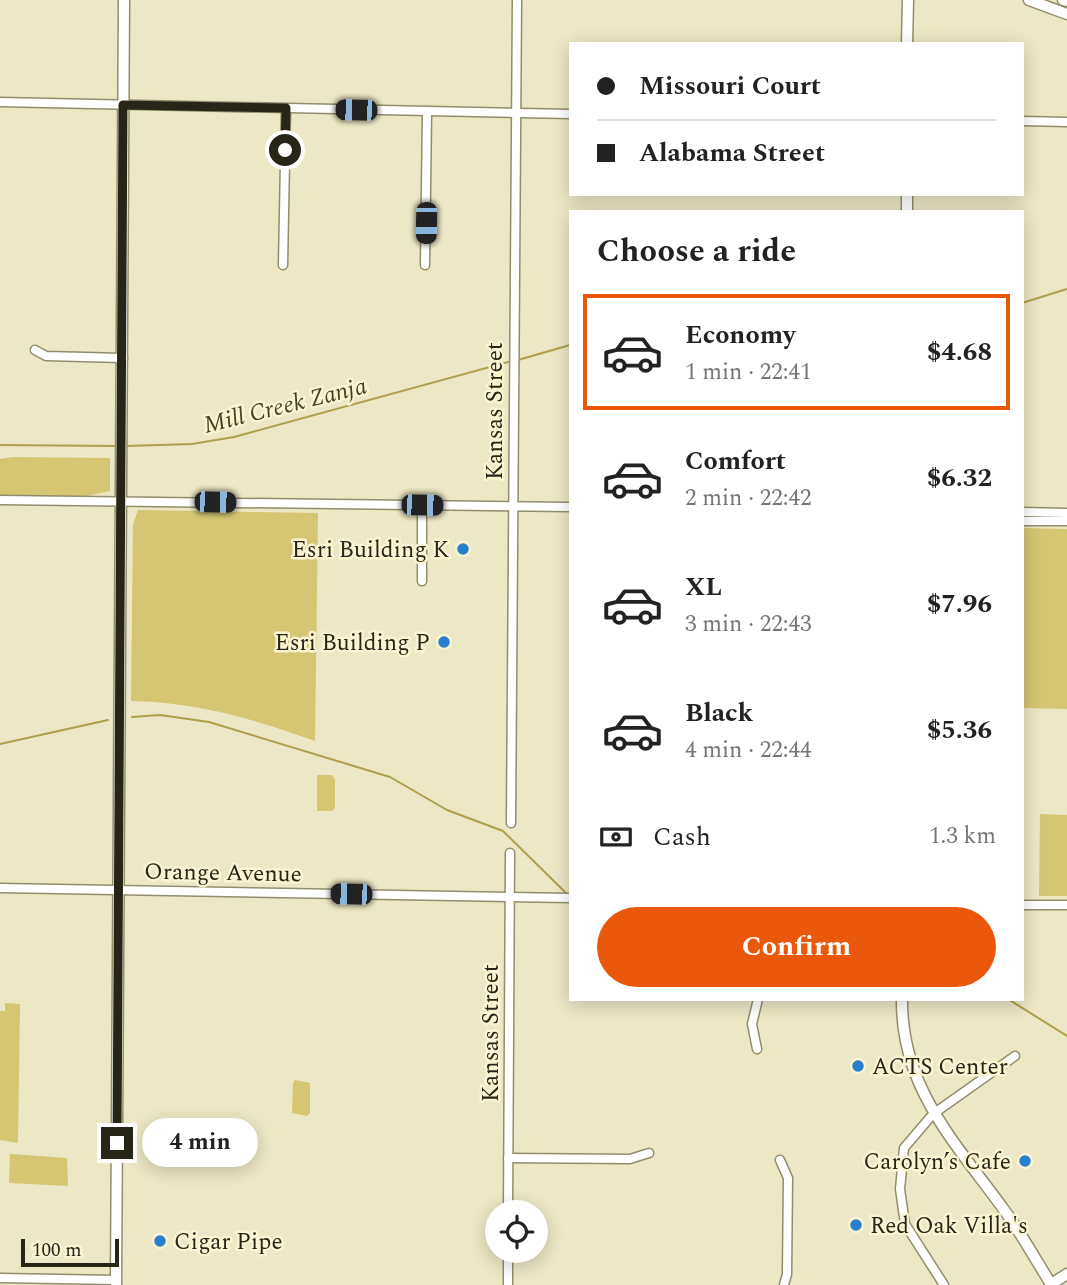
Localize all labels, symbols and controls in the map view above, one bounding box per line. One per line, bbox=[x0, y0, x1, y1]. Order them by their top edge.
text: Missouri Court bbox=[639, 66, 821, 106]
car bbox=[335, 99, 378, 121]
text: Alabama Street bbox=[639, 133, 825, 173]
route start bbox=[269, 134, 301, 166]
car bbox=[416, 202, 437, 244]
text: Choose a ride bbox=[597, 227, 796, 276]
text: Economy bbox=[685, 315, 795, 355]
icon: car bbox=[601, 321, 664, 384]
text: $4.68 bbox=[927, 332, 992, 372]
street label: Kansas Street bbox=[478, 342, 513, 480]
text: 1 min · 22:41 bbox=[685, 355, 812, 390]
water label: Mill Creek Zanja bbox=[200, 368, 371, 444]
text: Comfort bbox=[685, 441, 786, 481]
icon: car bbox=[601, 447, 664, 510]
text: $6.32 bbox=[927, 458, 992, 498]
text: 2 min · 22:42 bbox=[685, 481, 812, 516]
car bbox=[194, 491, 237, 513]
car bbox=[401, 494, 444, 516]
place label: Esri Building K bbox=[292, 533, 449, 568]
marker: Esri Building K bbox=[455, 541, 471, 557]
text: XL bbox=[685, 567, 722, 607]
icon: car bbox=[601, 573, 664, 636]
text: $7.96 bbox=[927, 584, 992, 624]
text: 3 min · 22:43 bbox=[685, 607, 812, 642]
place label: Esri Building P bbox=[275, 626, 430, 661]
marker: Esri Building P bbox=[436, 634, 452, 650]
text: Black bbox=[685, 693, 753, 733]
icon: car bbox=[601, 699, 664, 762]
text: $5.36 bbox=[927, 710, 992, 750]
text: 4 min · 22:44 bbox=[685, 733, 812, 768]
text: Cash bbox=[653, 817, 711, 857]
icon: cash bbox=[597, 818, 635, 856]
text: 1.3 km bbox=[929, 819, 996, 854]
street label: Orange Avenue bbox=[144, 855, 302, 892]
car bbox=[330, 883, 373, 905]
button: Confirm bbox=[597, 907, 996, 987]
street label: Kansas Street bbox=[474, 964, 509, 1102]
place label: ACTS Center bbox=[872, 1050, 1008, 1085]
marker: ACTS Center bbox=[850, 1058, 866, 1074]
callout: 4 min bbox=[142, 1118, 257, 1168]
text: 4 min bbox=[169, 1125, 231, 1160]
route end bbox=[101, 1127, 133, 1159]
place label: Carolyn’s Cafe bbox=[864, 1145, 1011, 1180]
marker: Carolyn’s Cafe bbox=[1017, 1153, 1033, 1169]
map controls bbox=[485, 1200, 548, 1263]
button: locate bbox=[485, 1200, 548, 1263]
place label: Red Oak Villa's bbox=[870, 1209, 1028, 1244]
marker: Red Oak Villa's bbox=[848, 1217, 864, 1233]
place label: Cigar Pipe bbox=[174, 1225, 283, 1260]
marker: Cigar Pipe bbox=[152, 1233, 168, 1249]
scale bar bbox=[21, 1236, 119, 1268]
text: 100 m bbox=[32, 1236, 82, 1265]

